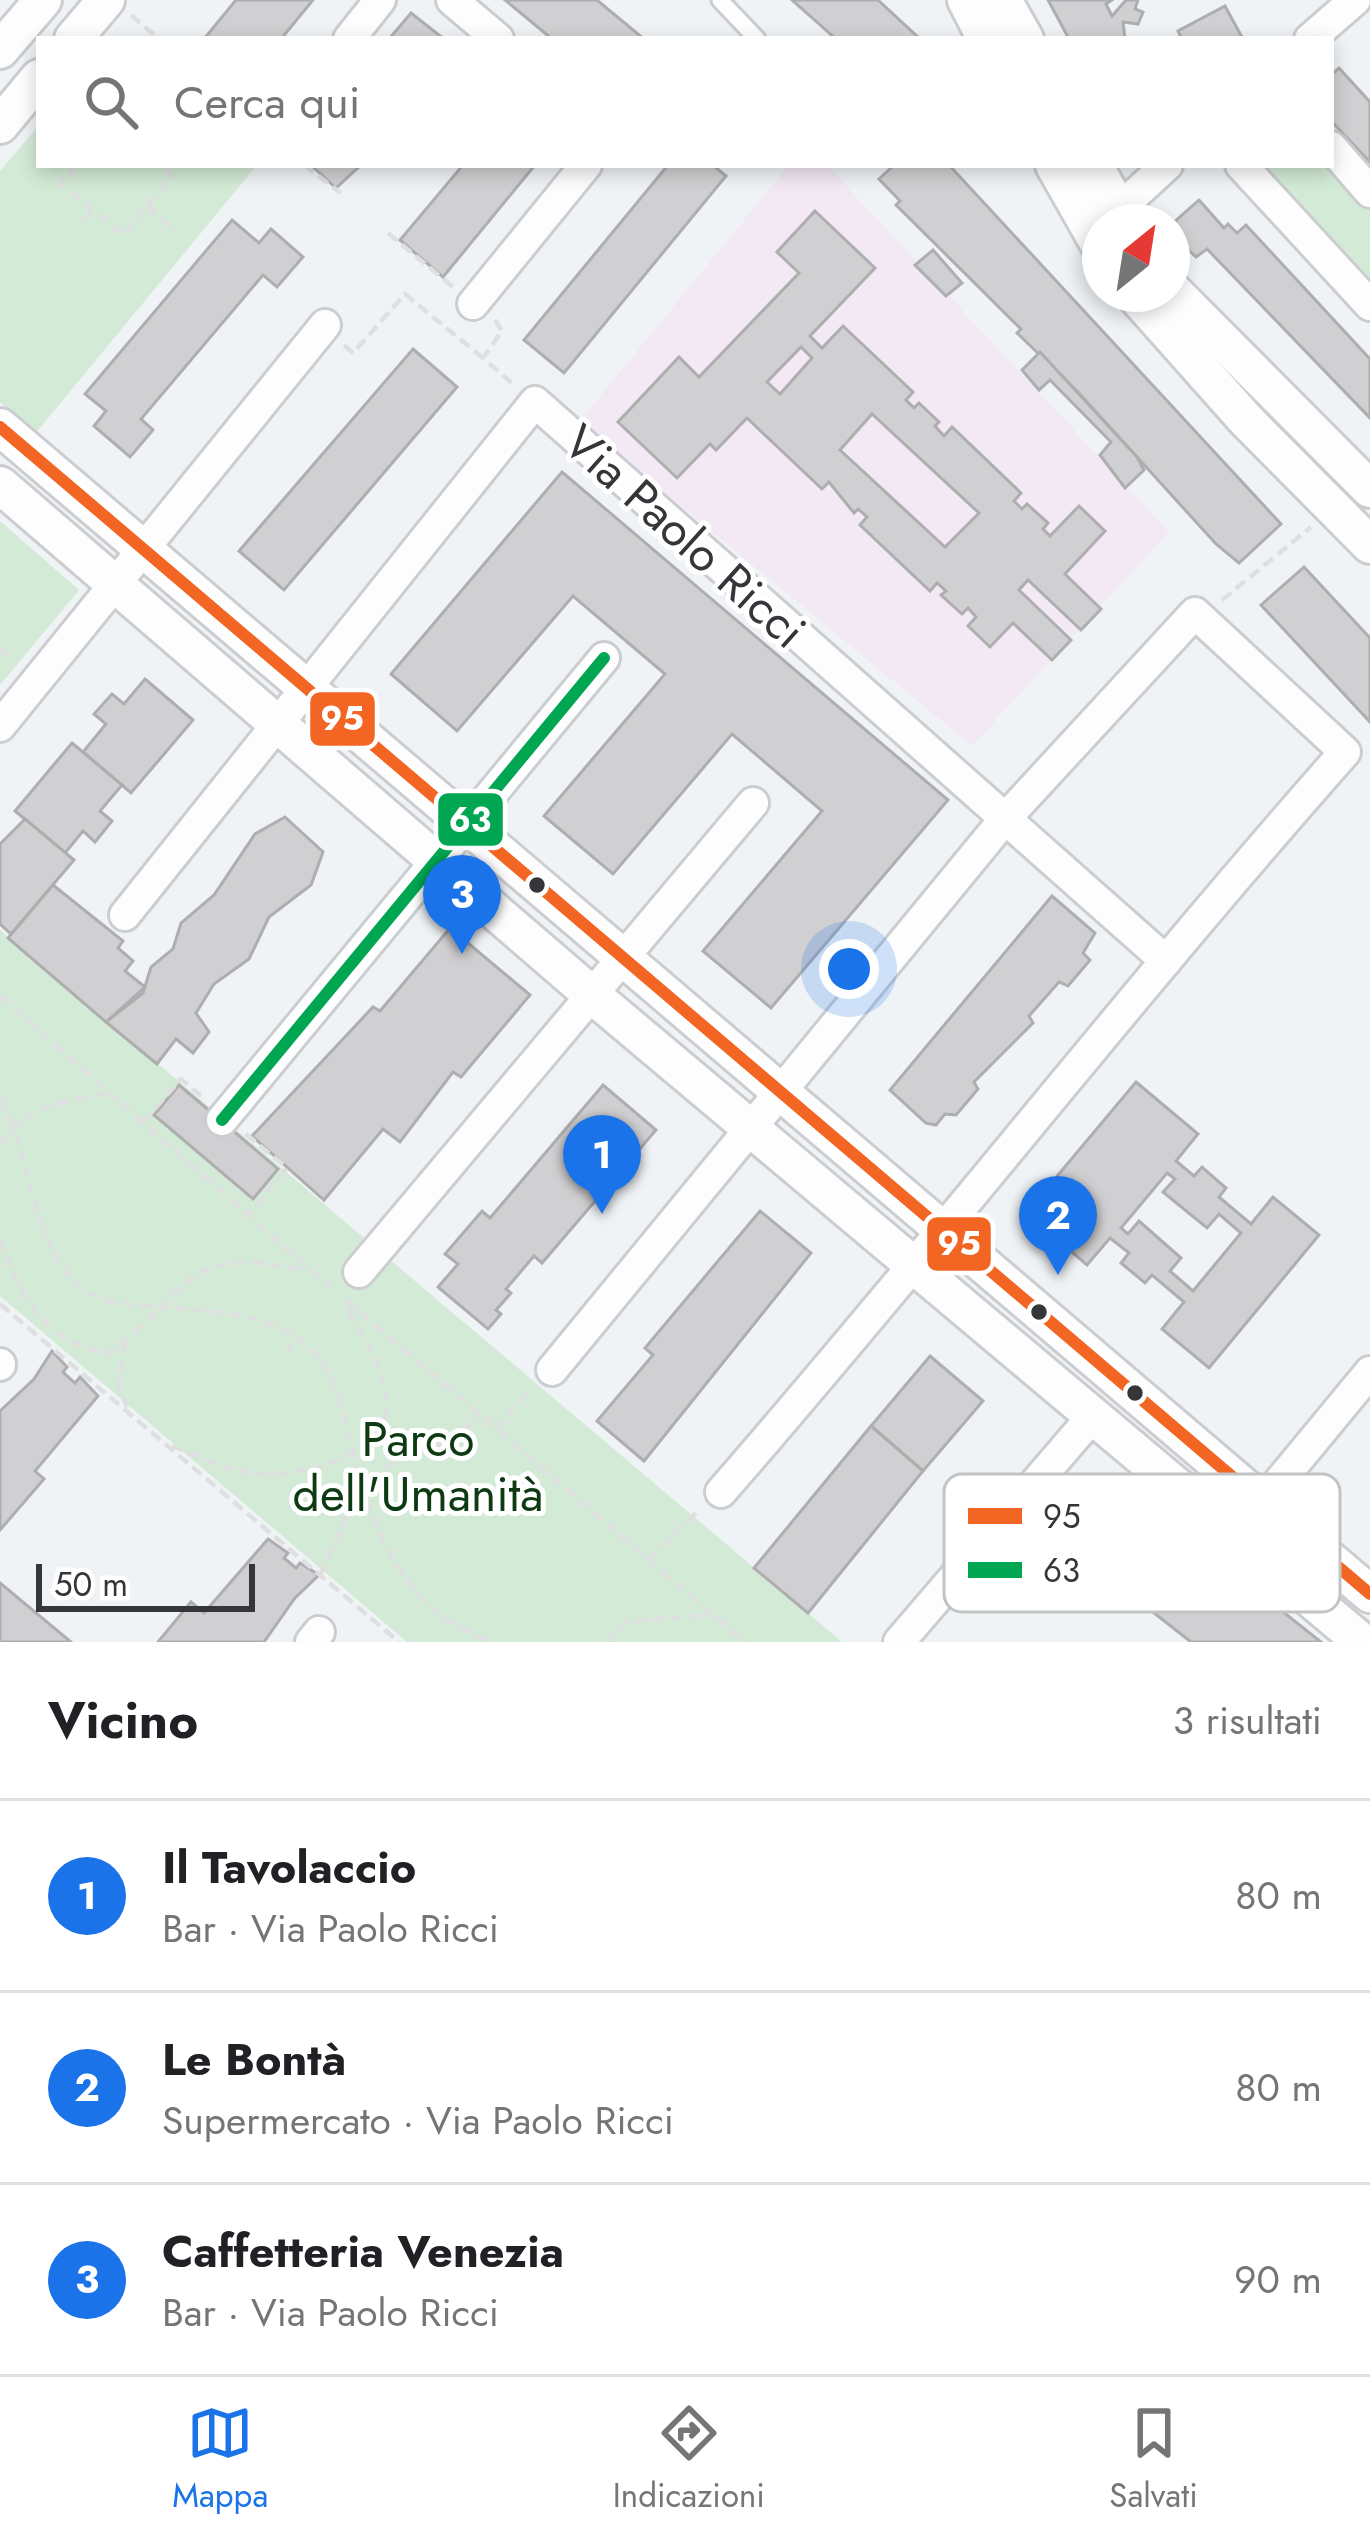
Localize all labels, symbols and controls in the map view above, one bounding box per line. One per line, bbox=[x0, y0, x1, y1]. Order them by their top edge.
search box bbox=[36, 36, 1334, 168]
icon: search bbox=[78, 69, 144, 135]
text: Cerca qui bbox=[174, 70, 360, 135]
north arrow bbox=[1082, 204, 1190, 312]
street label: Via Paolo Ricci bbox=[548, 409, 821, 664]
line badge: 95 bbox=[308, 690, 377, 748]
text: 95 bbox=[320, 695, 364, 742]
line badge: 63 bbox=[436, 791, 505, 848]
text: 63 bbox=[449, 796, 491, 843]
pin: 3 bbox=[423, 855, 501, 954]
unlabelled marker bbox=[526, 874, 548, 896]
your location bbox=[819, 939, 879, 999]
pin: 1 bbox=[563, 1115, 641, 1214]
pin: 2 bbox=[1019, 1176, 1097, 1275]
line badge: 95 bbox=[925, 1215, 993, 1273]
text: 95 bbox=[937, 1220, 981, 1267]
unlabelled marker bbox=[1028, 1301, 1050, 1323]
unlabelled marker bbox=[1124, 1382, 1146, 1404]
park label: Parco dell'Umanità bbox=[293, 1405, 543, 1529]
legend bbox=[944, 1474, 1340, 1612]
text: 95 bbox=[1043, 1493, 1081, 1540]
text: 63 bbox=[1043, 1547, 1080, 1594]
scale bar bbox=[36, 1558, 255, 1611]
text: 50 m bbox=[54, 1561, 128, 1608]
text: Vicino bbox=[48, 1683, 198, 1757]
text: 3 risultati bbox=[1173, 1692, 1322, 1749]
text: Il Tavolaccio bbox=[162, 1835, 416, 1900]
text: 1 bbox=[77, 1867, 97, 1924]
text: 80 m bbox=[1235, 1867, 1322, 1924]
text: Bar · Via Paolo Ricci bbox=[162, 1900, 499, 1957]
text: Le Bontà bbox=[162, 2027, 346, 2092]
text: 2 bbox=[74, 2059, 100, 2116]
text: 80 m bbox=[1235, 2059, 1322, 2116]
text: Supermercato · Via Paolo Ricci bbox=[162, 2092, 674, 2149]
text: Caffetteria Venezia bbox=[162, 2219, 564, 2284]
text: 3 bbox=[75, 2251, 99, 2308]
text: 90 m bbox=[1234, 2251, 1322, 2308]
text: Bar · Via Paolo Ricci bbox=[162, 2284, 499, 2341]
tab: Mappa bbox=[172, 2400, 268, 2519]
tab: Indicazioni bbox=[613, 2400, 765, 2519]
tab: Salvati bbox=[1109, 2400, 1198, 2519]

